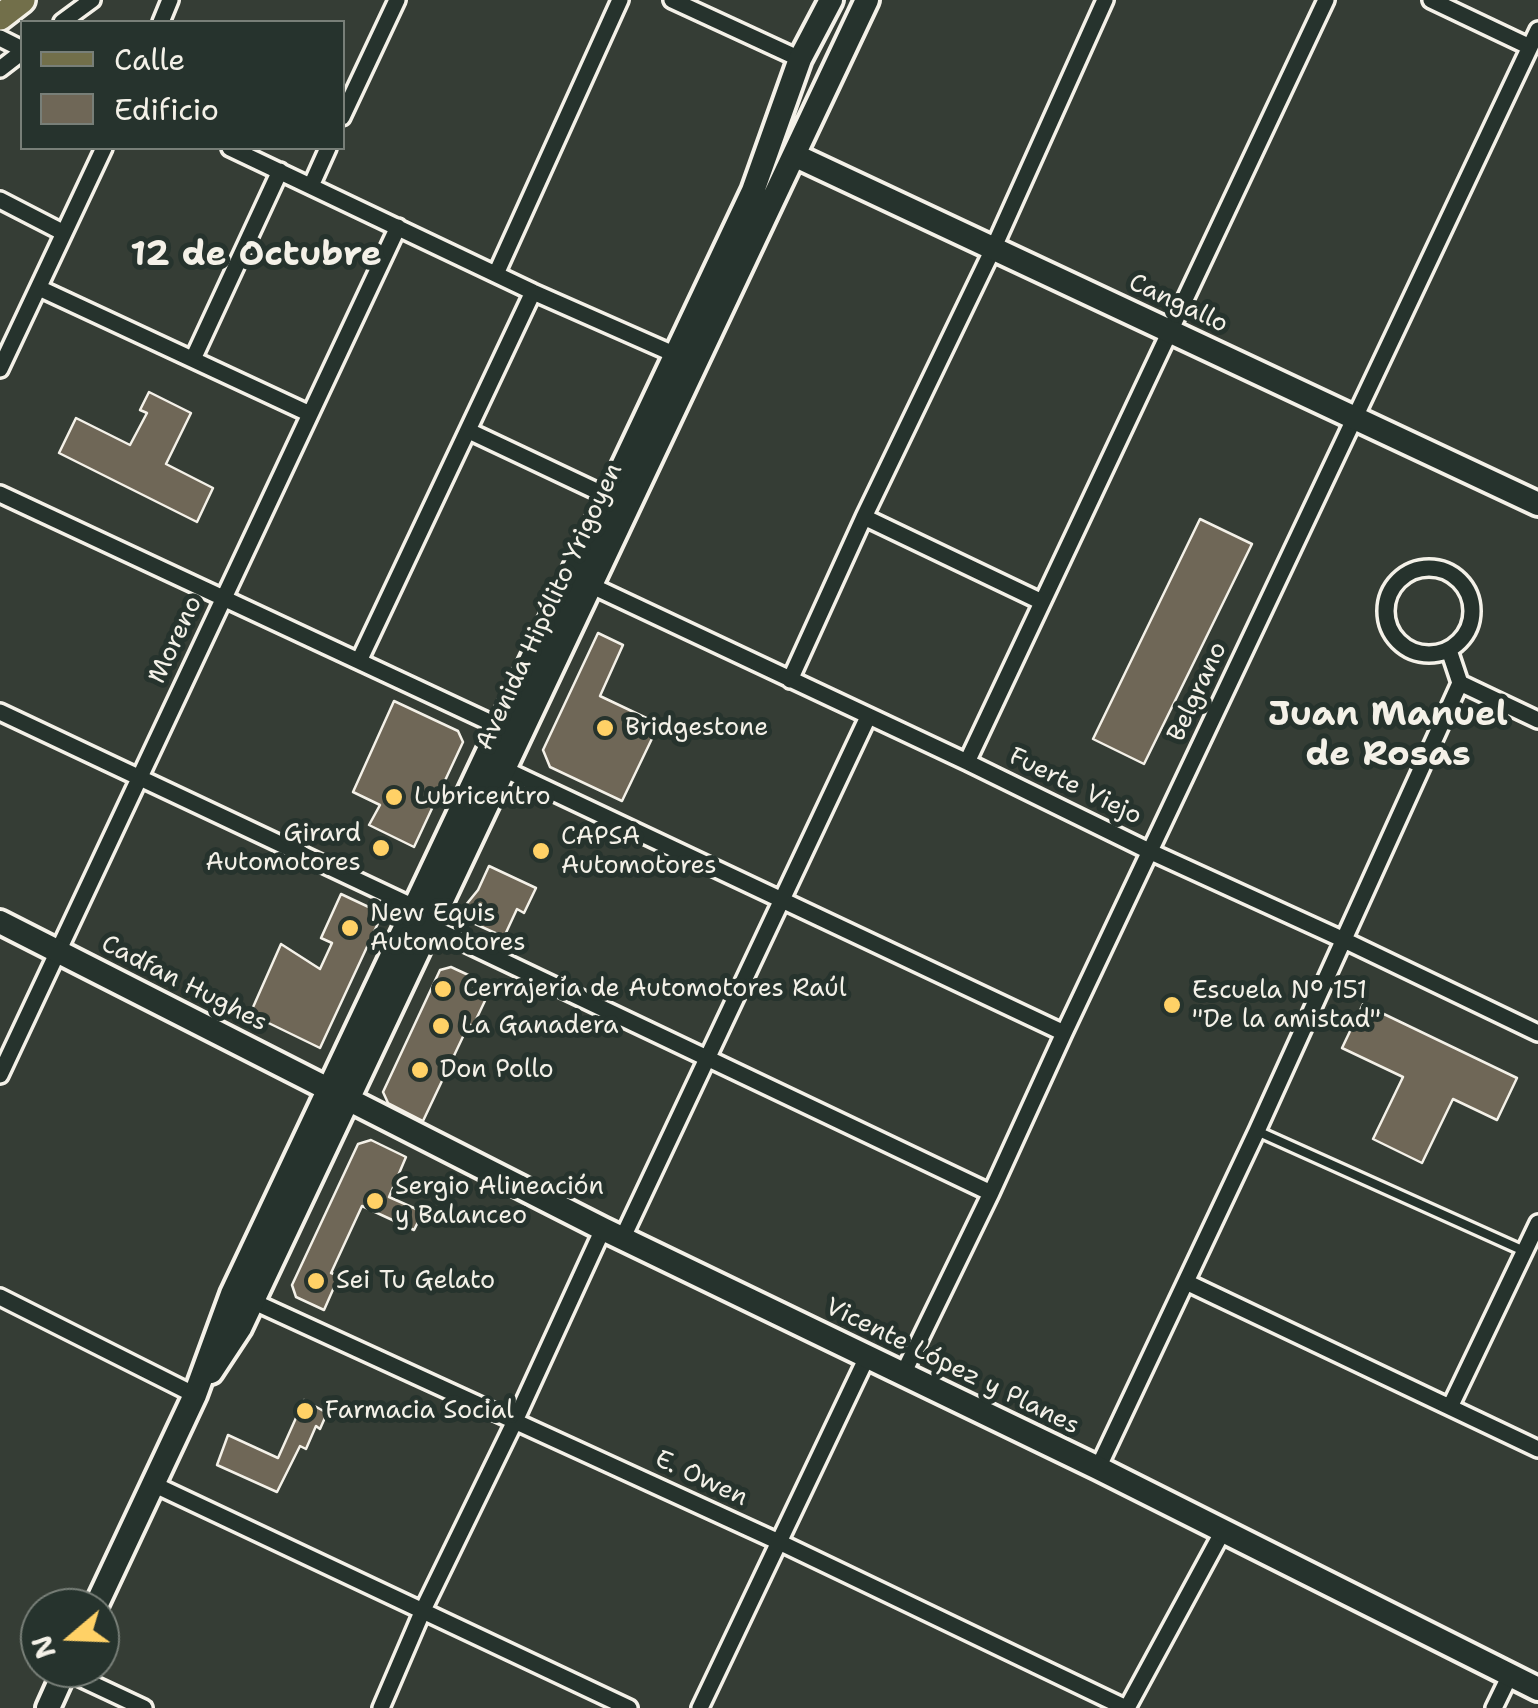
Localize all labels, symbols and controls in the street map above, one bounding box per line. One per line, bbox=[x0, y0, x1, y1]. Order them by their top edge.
legend bbox=[20, 20, 345, 150]
text: Calle bbox=[114, 39, 185, 80]
text: Edificio bbox=[114, 89, 219, 130]
district label: 12 de Octubre bbox=[130, 235, 382, 277]
street label: Cangallo bbox=[1124, 268, 1232, 340]
street label: Avenida Hipólito Yrigoyen bbox=[470, 459, 630, 755]
street label: Moreno bbox=[143, 591, 209, 689]
street label: Belgrano bbox=[1162, 637, 1234, 747]
district label: Juan Manuel de Rosas bbox=[1268, 695, 1508, 777]
place label: Bridgestone bbox=[625, 713, 768, 743]
marker: Bridgestone bbox=[594, 717, 616, 739]
street label: Fuerte Viejo bbox=[1004, 742, 1146, 832]
place label: Lubricentro bbox=[414, 782, 551, 812]
marker: Lubricentro bbox=[383, 786, 405, 808]
place label: Girard Automotores bbox=[205, 819, 361, 878]
place label: CAPSA Automotores bbox=[561, 822, 717, 881]
marker: Girard Automotores bbox=[370, 837, 392, 859]
marker: CAPSA Automotores bbox=[530, 840, 552, 862]
place label: New Equis Automotores bbox=[370, 899, 526, 958]
marker: New Equis Automotores bbox=[339, 917, 361, 939]
street label: Cadfan Hughes bbox=[96, 929, 272, 1039]
place label: Cerrajería de Automotores Raúl bbox=[463, 974, 847, 1004]
place label: Escuela N° 151 "De la amistad" bbox=[1192, 976, 1381, 1035]
marker: Cerrajería de Automotores Raúl bbox=[432, 978, 454, 1000]
marker: Escuela N° 151 "De la amistad" bbox=[1161, 994, 1183, 1016]
place label: La Ganadera bbox=[461, 1011, 618, 1041]
marker: La Ganadera bbox=[430, 1015, 452, 1037]
place label: Don Pollo bbox=[440, 1055, 554, 1085]
marker: Don Pollo bbox=[409, 1059, 431, 1081]
place label: Sergio Alineación y Balanceo bbox=[395, 1172, 604, 1231]
marker: Sergio Alineación y Balanceo bbox=[364, 1190, 386, 1212]
place label: Sei Tu Gelato bbox=[336, 1266, 495, 1296]
marker: Sei Tu Gelato bbox=[305, 1270, 327, 1292]
street label: Vicente López y Planes bbox=[820, 1292, 1084, 1442]
place label: Farmacia Social bbox=[325, 1396, 514, 1426]
marker: Farmacia Social bbox=[294, 1400, 316, 1422]
street label: E. Owen bbox=[650, 1445, 752, 1513]
north arrow bbox=[20, 1588, 120, 1688]
text: N bbox=[22, 1630, 65, 1664]

